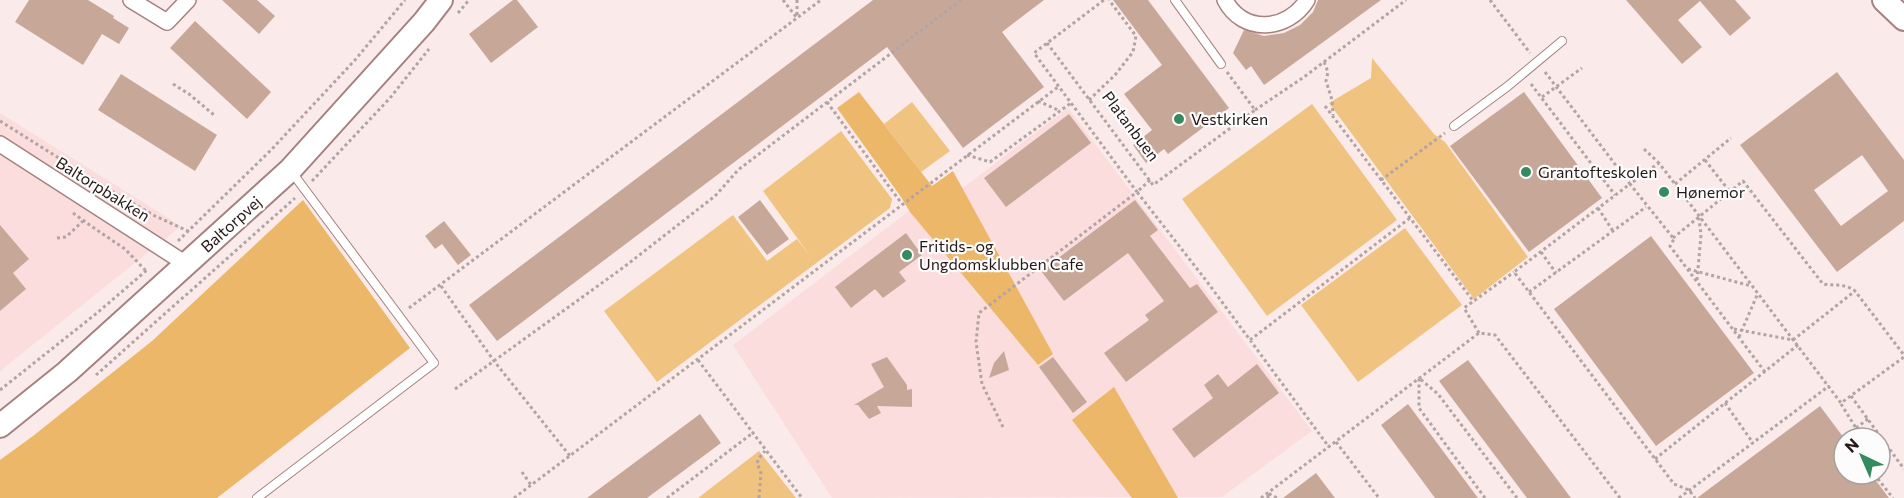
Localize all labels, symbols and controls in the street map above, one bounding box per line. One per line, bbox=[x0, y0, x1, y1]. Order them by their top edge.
street label: Platanbuen bbox=[1099, 87, 1164, 164]
place label: Vestkirken bbox=[1191, 109, 1268, 128]
marker: Vestkirken bbox=[1172, 112, 1186, 126]
street label: Baltorpbakken bbox=[53, 152, 154, 225]
place label: Grantofteskolen bbox=[1538, 162, 1657, 181]
marker: Grantofteskolen bbox=[1519, 165, 1533, 179]
place label: Hønemor bbox=[1676, 182, 1746, 201]
marker: Hønemor bbox=[1657, 185, 1671, 199]
street label: Baltorpvej bbox=[196, 192, 265, 256]
place label: Fritids- og Ungdomsklubben Cafe bbox=[919, 236, 1083, 273]
marker: Fritids- og Ungdomsklubben Cafe bbox=[900, 248, 914, 262]
north arrow bbox=[1832, 426, 1892, 486]
text: N bbox=[1840, 434, 1862, 456]

